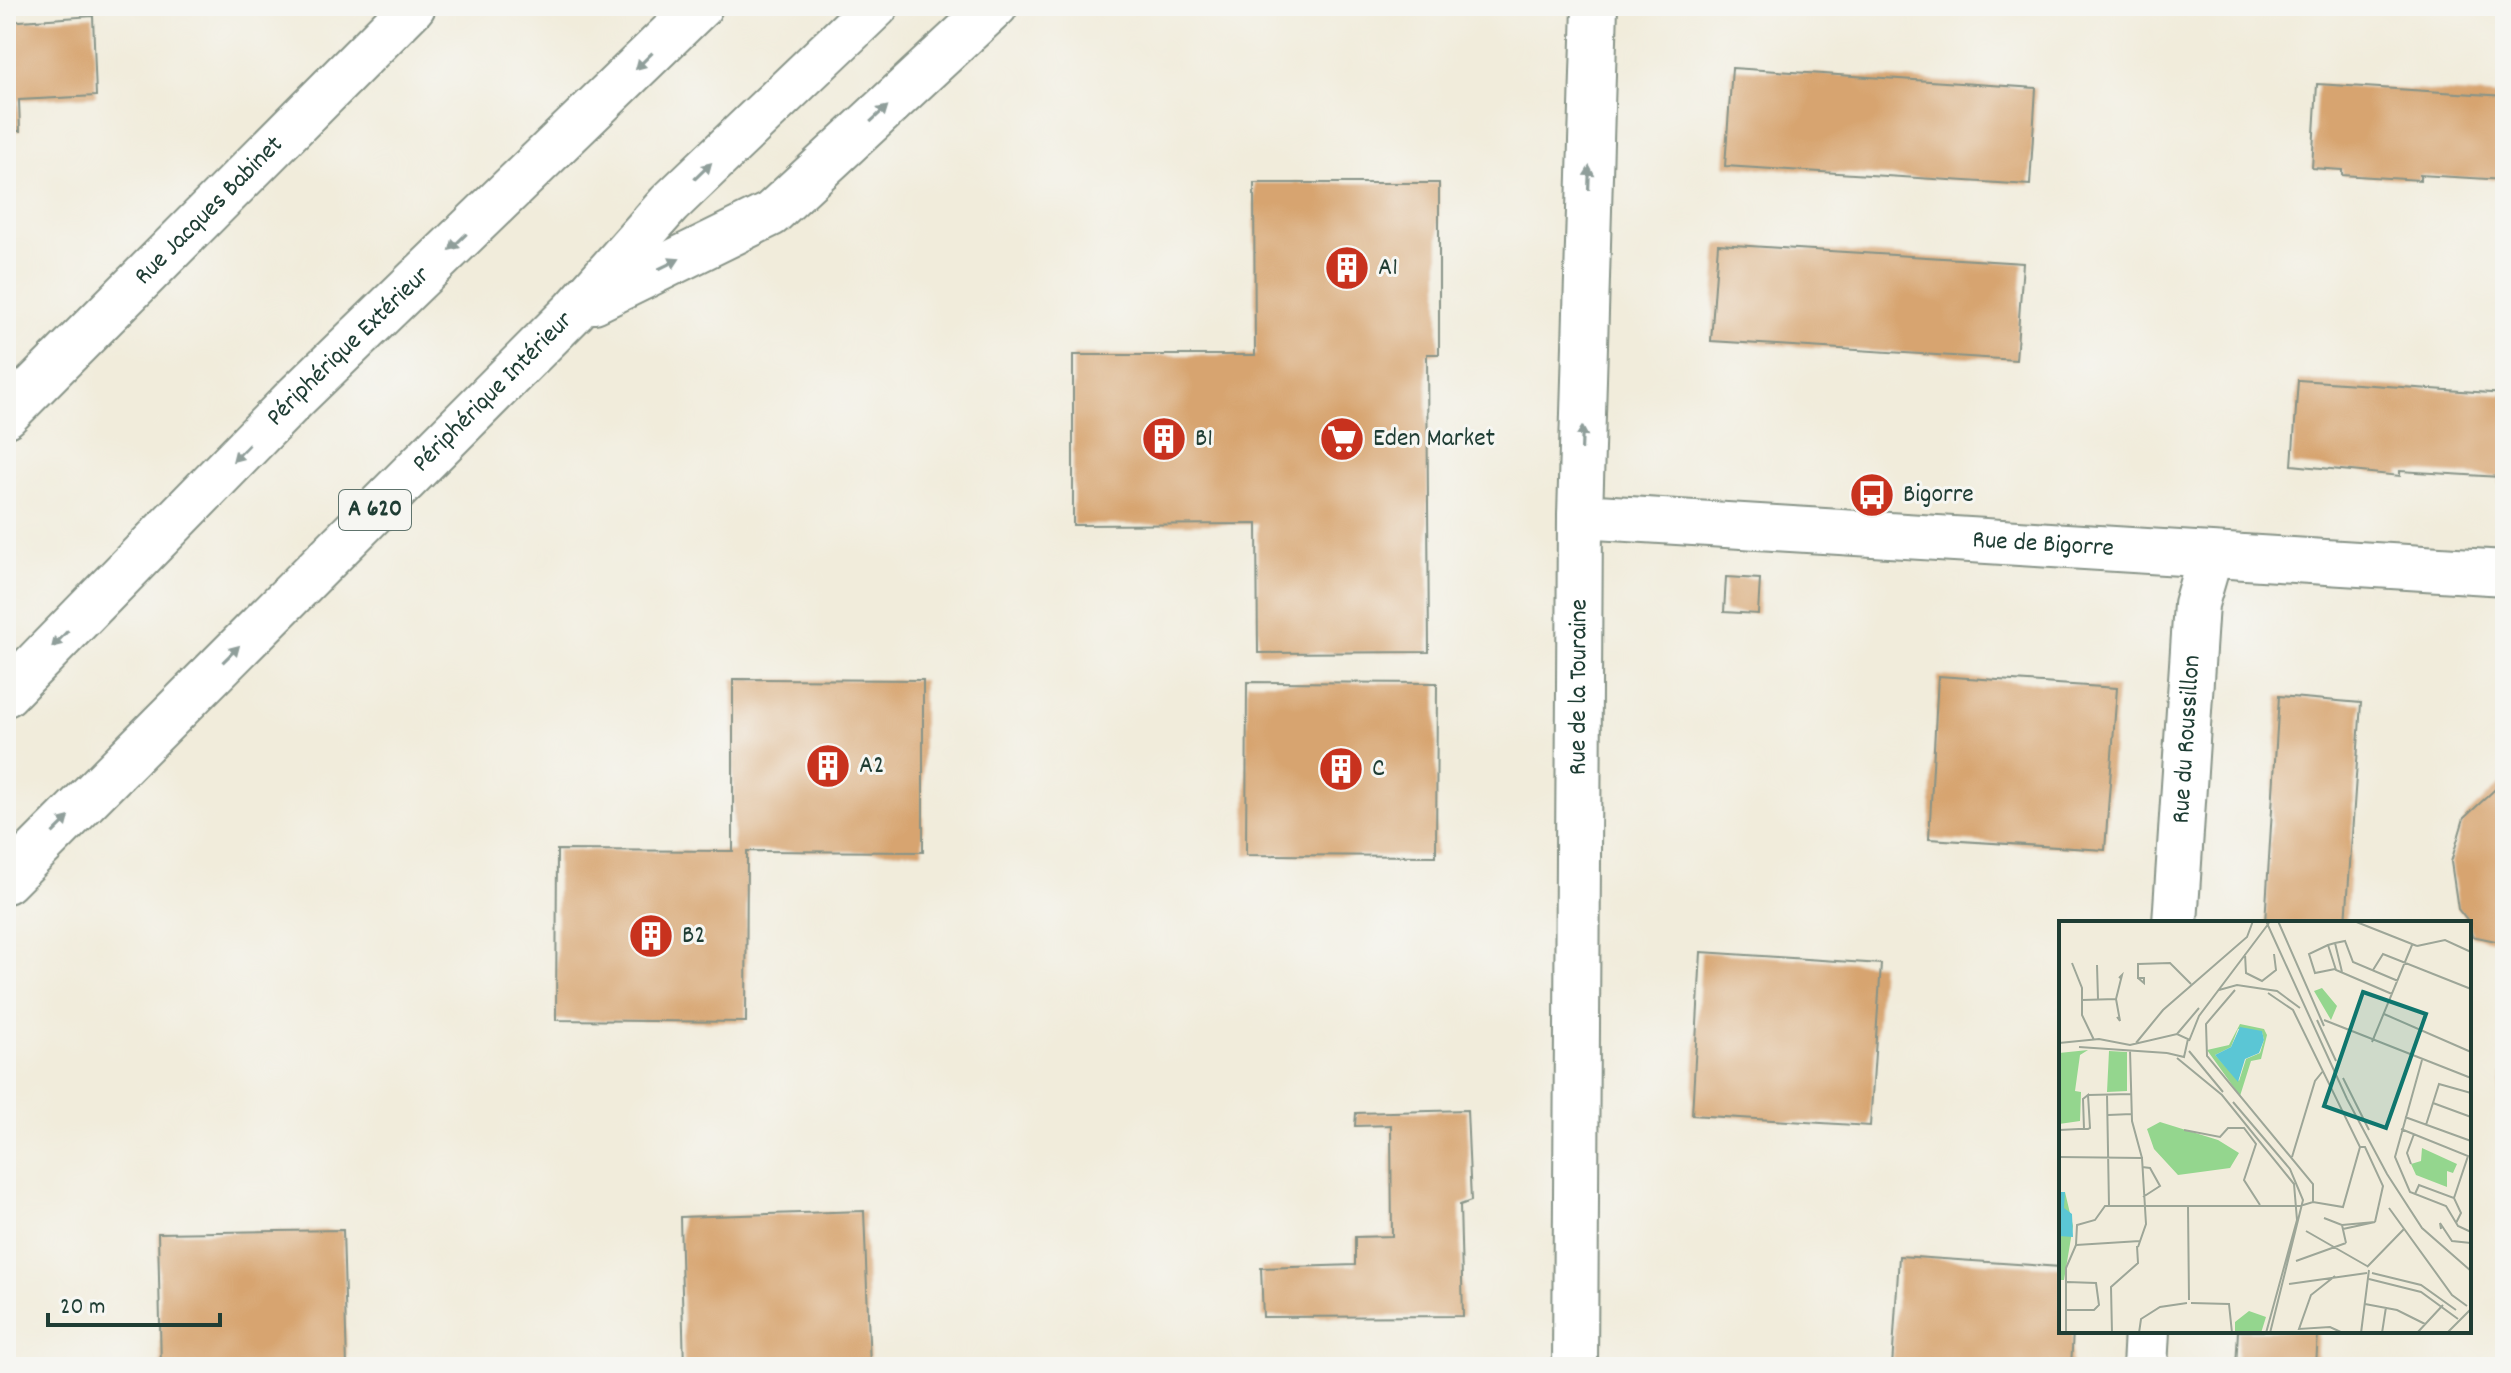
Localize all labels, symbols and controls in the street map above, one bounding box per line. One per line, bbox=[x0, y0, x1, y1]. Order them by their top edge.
one-way arrow bbox=[635, 51, 654, 70]
one-way arrow bbox=[869, 106, 888, 124]
street label: Rue Jacques Babinet bbox=[126, 127, 292, 294]
one-way arrow bbox=[693, 163, 712, 181]
one-way arrow bbox=[1583, 165, 1596, 190]
one-way arrow bbox=[449, 232, 468, 251]
building icon: A1 bbox=[1323, 244, 1371, 292]
place label: A1 bbox=[1378, 250, 1398, 287]
one-way arrow bbox=[658, 257, 681, 271]
street label: Périphérique Extérieur bbox=[258, 258, 439, 435]
street label: Périphérique Intérieur bbox=[404, 303, 582, 481]
building icon: B1 bbox=[1140, 415, 1188, 463]
supermarket icon: Eden Market bbox=[1318, 415, 1366, 463]
place label: B1 bbox=[1195, 421, 1213, 458]
place label: Eden Market bbox=[1373, 421, 1496, 458]
one-way arrow bbox=[1575, 425, 1588, 450]
one-way arrow bbox=[233, 443, 251, 462]
bus stop icon: Bigorre bbox=[1848, 471, 1896, 519]
place label: Bigorre bbox=[1903, 477, 1974, 514]
road number: A 620 bbox=[339, 490, 411, 530]
street label: Rue de Bigorre bbox=[1971, 522, 2115, 567]
street label: Rue de la Touraine bbox=[1560, 599, 1598, 775]
one-way arrow bbox=[51, 629, 70, 648]
one-way arrow bbox=[221, 645, 240, 664]
street label: Rue du Roussillon bbox=[2163, 654, 2211, 825]
building icon: A2 bbox=[804, 742, 852, 790]
building icon: C bbox=[1317, 745, 1365, 793]
place label: A2 bbox=[859, 748, 885, 785]
place label: C bbox=[1372, 751, 1385, 788]
one-way arrow bbox=[51, 816, 70, 835]
building icon: B2 bbox=[627, 912, 675, 960]
place label: B2 bbox=[682, 918, 706, 955]
inset map bbox=[2059, 921, 2471, 1333]
scale bar bbox=[48, 1277, 220, 1327]
text: 20 m bbox=[60, 1291, 106, 1325]

